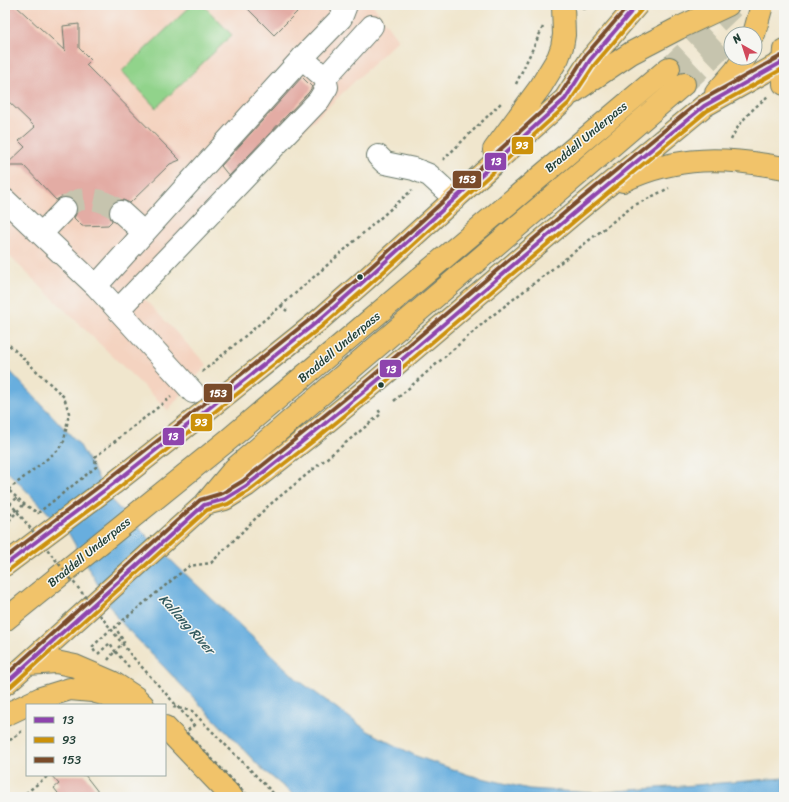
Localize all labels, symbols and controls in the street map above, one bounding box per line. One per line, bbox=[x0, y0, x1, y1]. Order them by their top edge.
north arrow bbox=[723, 26, 763, 66]
text: N bbox=[727, 29, 746, 49]
street label: Braddell Underpass bbox=[540, 95, 633, 178]
line badge: 93 bbox=[511, 136, 534, 155]
text: 93 bbox=[516, 136, 529, 155]
line badge: 13 bbox=[484, 152, 507, 171]
text: 13 bbox=[491, 152, 502, 171]
line badge: 153 bbox=[452, 170, 482, 189]
text: 153 bbox=[458, 170, 477, 189]
unlabelled marker bbox=[355, 272, 365, 282]
street label: Braddell Underpass bbox=[293, 305, 386, 388]
line badge: 13 bbox=[379, 359, 402, 378]
text: 13 bbox=[386, 360, 397, 379]
unlabelled marker bbox=[376, 380, 386, 390]
line badge: 153 bbox=[203, 383, 233, 403]
text: 153 bbox=[209, 384, 228, 403]
line badge: 93 bbox=[190, 413, 213, 432]
text: 93 bbox=[195, 413, 208, 432]
line badge: 13 bbox=[162, 427, 185, 446]
text: 13 bbox=[168, 427, 179, 446]
street label: Braddell Underpass bbox=[42, 511, 136, 593]
water label: Kallang River bbox=[153, 588, 222, 662]
legend bbox=[26, 704, 166, 776]
text: 13 bbox=[62, 709, 74, 731]
text: 93 bbox=[62, 729, 76, 751]
text: 153 bbox=[62, 749, 81, 771]

